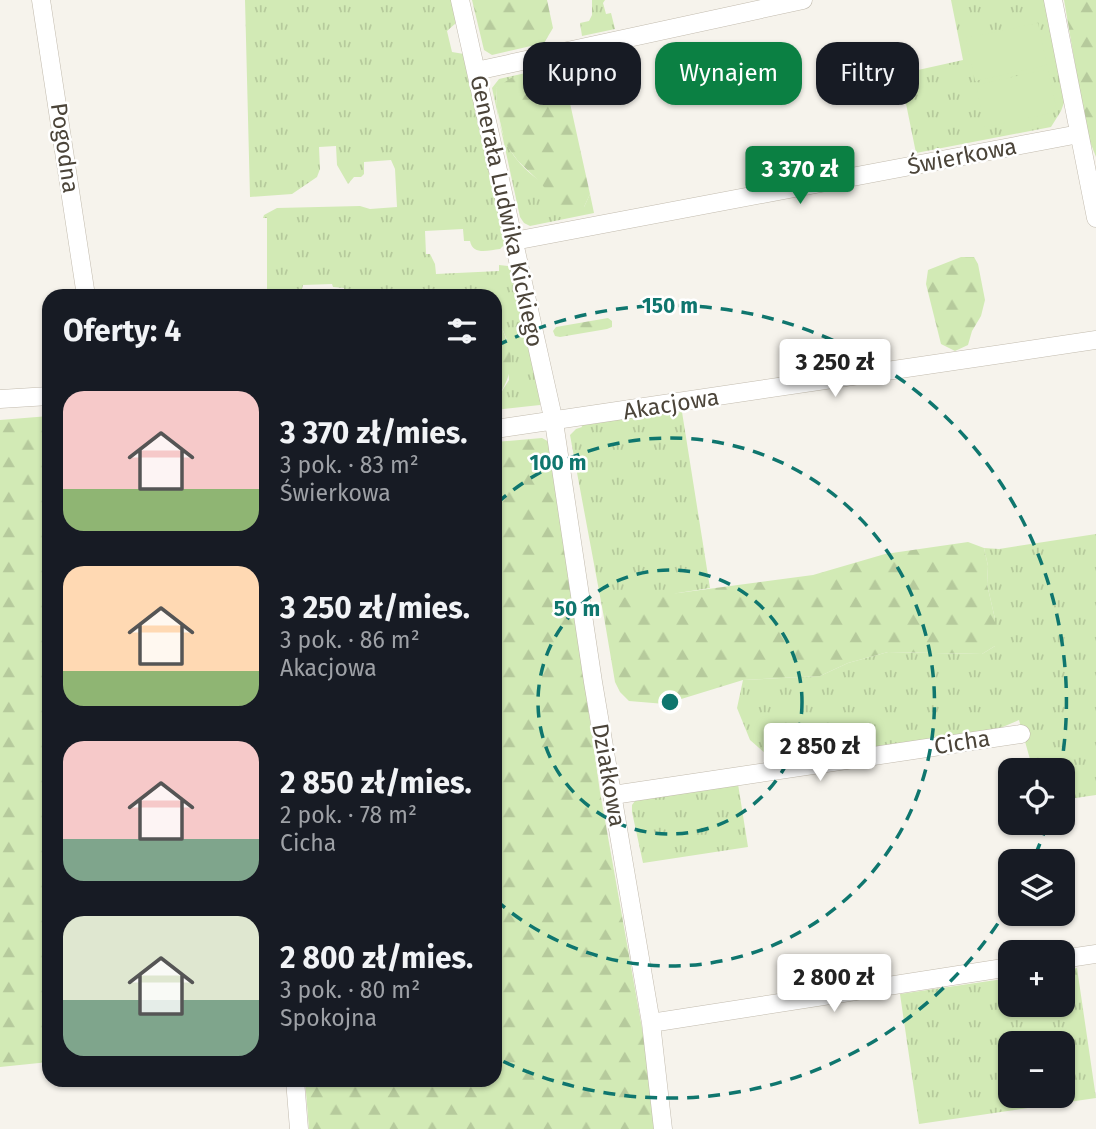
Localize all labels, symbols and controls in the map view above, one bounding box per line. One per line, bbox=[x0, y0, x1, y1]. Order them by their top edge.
chip: Kupno bbox=[523, 42, 641, 105]
chip: Wynajem bbox=[655, 42, 802, 105]
chip: Filtry bbox=[816, 42, 919, 105]
street label: Generała Ludwika Kickiego bbox=[465, 73, 549, 349]
street label: Pogodna bbox=[45, 101, 85, 195]
street label: Świerkowa bbox=[905, 131, 1019, 180]
pin: 3 370 zł bbox=[728, 146, 872, 206]
text: 3 370 zł bbox=[761, 155, 839, 183]
text: 150 m bbox=[642, 293, 698, 319]
icon: filters bbox=[443, 312, 481, 350]
text: Oferty: 4 bbox=[63, 313, 181, 349]
pin: 3 250 zł bbox=[763, 340, 907, 399]
text: 3 250 zł bbox=[795, 348, 875, 376]
street label: Akacjowa bbox=[621, 383, 721, 425]
text: 3 370 zł/mies. bbox=[280, 415, 467, 451]
icon: home bbox=[119, 419, 203, 503]
text: 100 m bbox=[529, 450, 587, 476]
text: 3 pok. · 83 m² bbox=[280, 451, 419, 479]
text: Świerkowa bbox=[280, 479, 391, 507]
text: 3 250 zł/mies. bbox=[280, 590, 470, 626]
icon: home bbox=[119, 594, 203, 678]
text: 50 m bbox=[554, 596, 600, 622]
text: 3 pok. · 86 m² bbox=[280, 626, 420, 654]
text: Akacjowa bbox=[280, 654, 377, 682]
centre of rings bbox=[658, 690, 682, 714]
street label: Działkowa bbox=[586, 721, 632, 829]
pin: 2 850 zł bbox=[748, 724, 892, 783]
street label: Cicha bbox=[932, 724, 992, 760]
text: 2 850 zł bbox=[780, 732, 860, 760]
map controls bbox=[998, 758, 1075, 1108]
button: locate bbox=[998, 758, 1075, 835]
text: 2 850 zł/mies. bbox=[280, 765, 472, 801]
icon: home bbox=[119, 769, 203, 853]
text: 2 pok. · 78 m² bbox=[280, 801, 417, 829]
text: Cicha bbox=[280, 829, 336, 857]
button: layers bbox=[998, 849, 1075, 926]
text: 2 800 zł/mies. bbox=[280, 940, 473, 976]
button: + bbox=[998, 940, 1075, 1017]
icon: home bbox=[119, 944, 203, 1028]
pin: 2 800 zł bbox=[762, 954, 906, 1014]
text: 2 800 zł bbox=[793, 963, 875, 991]
text: 3 pok. · 80 m² bbox=[280, 976, 420, 1004]
text: Spokojna bbox=[280, 1004, 377, 1032]
button: − bbox=[998, 1031, 1075, 1108]

